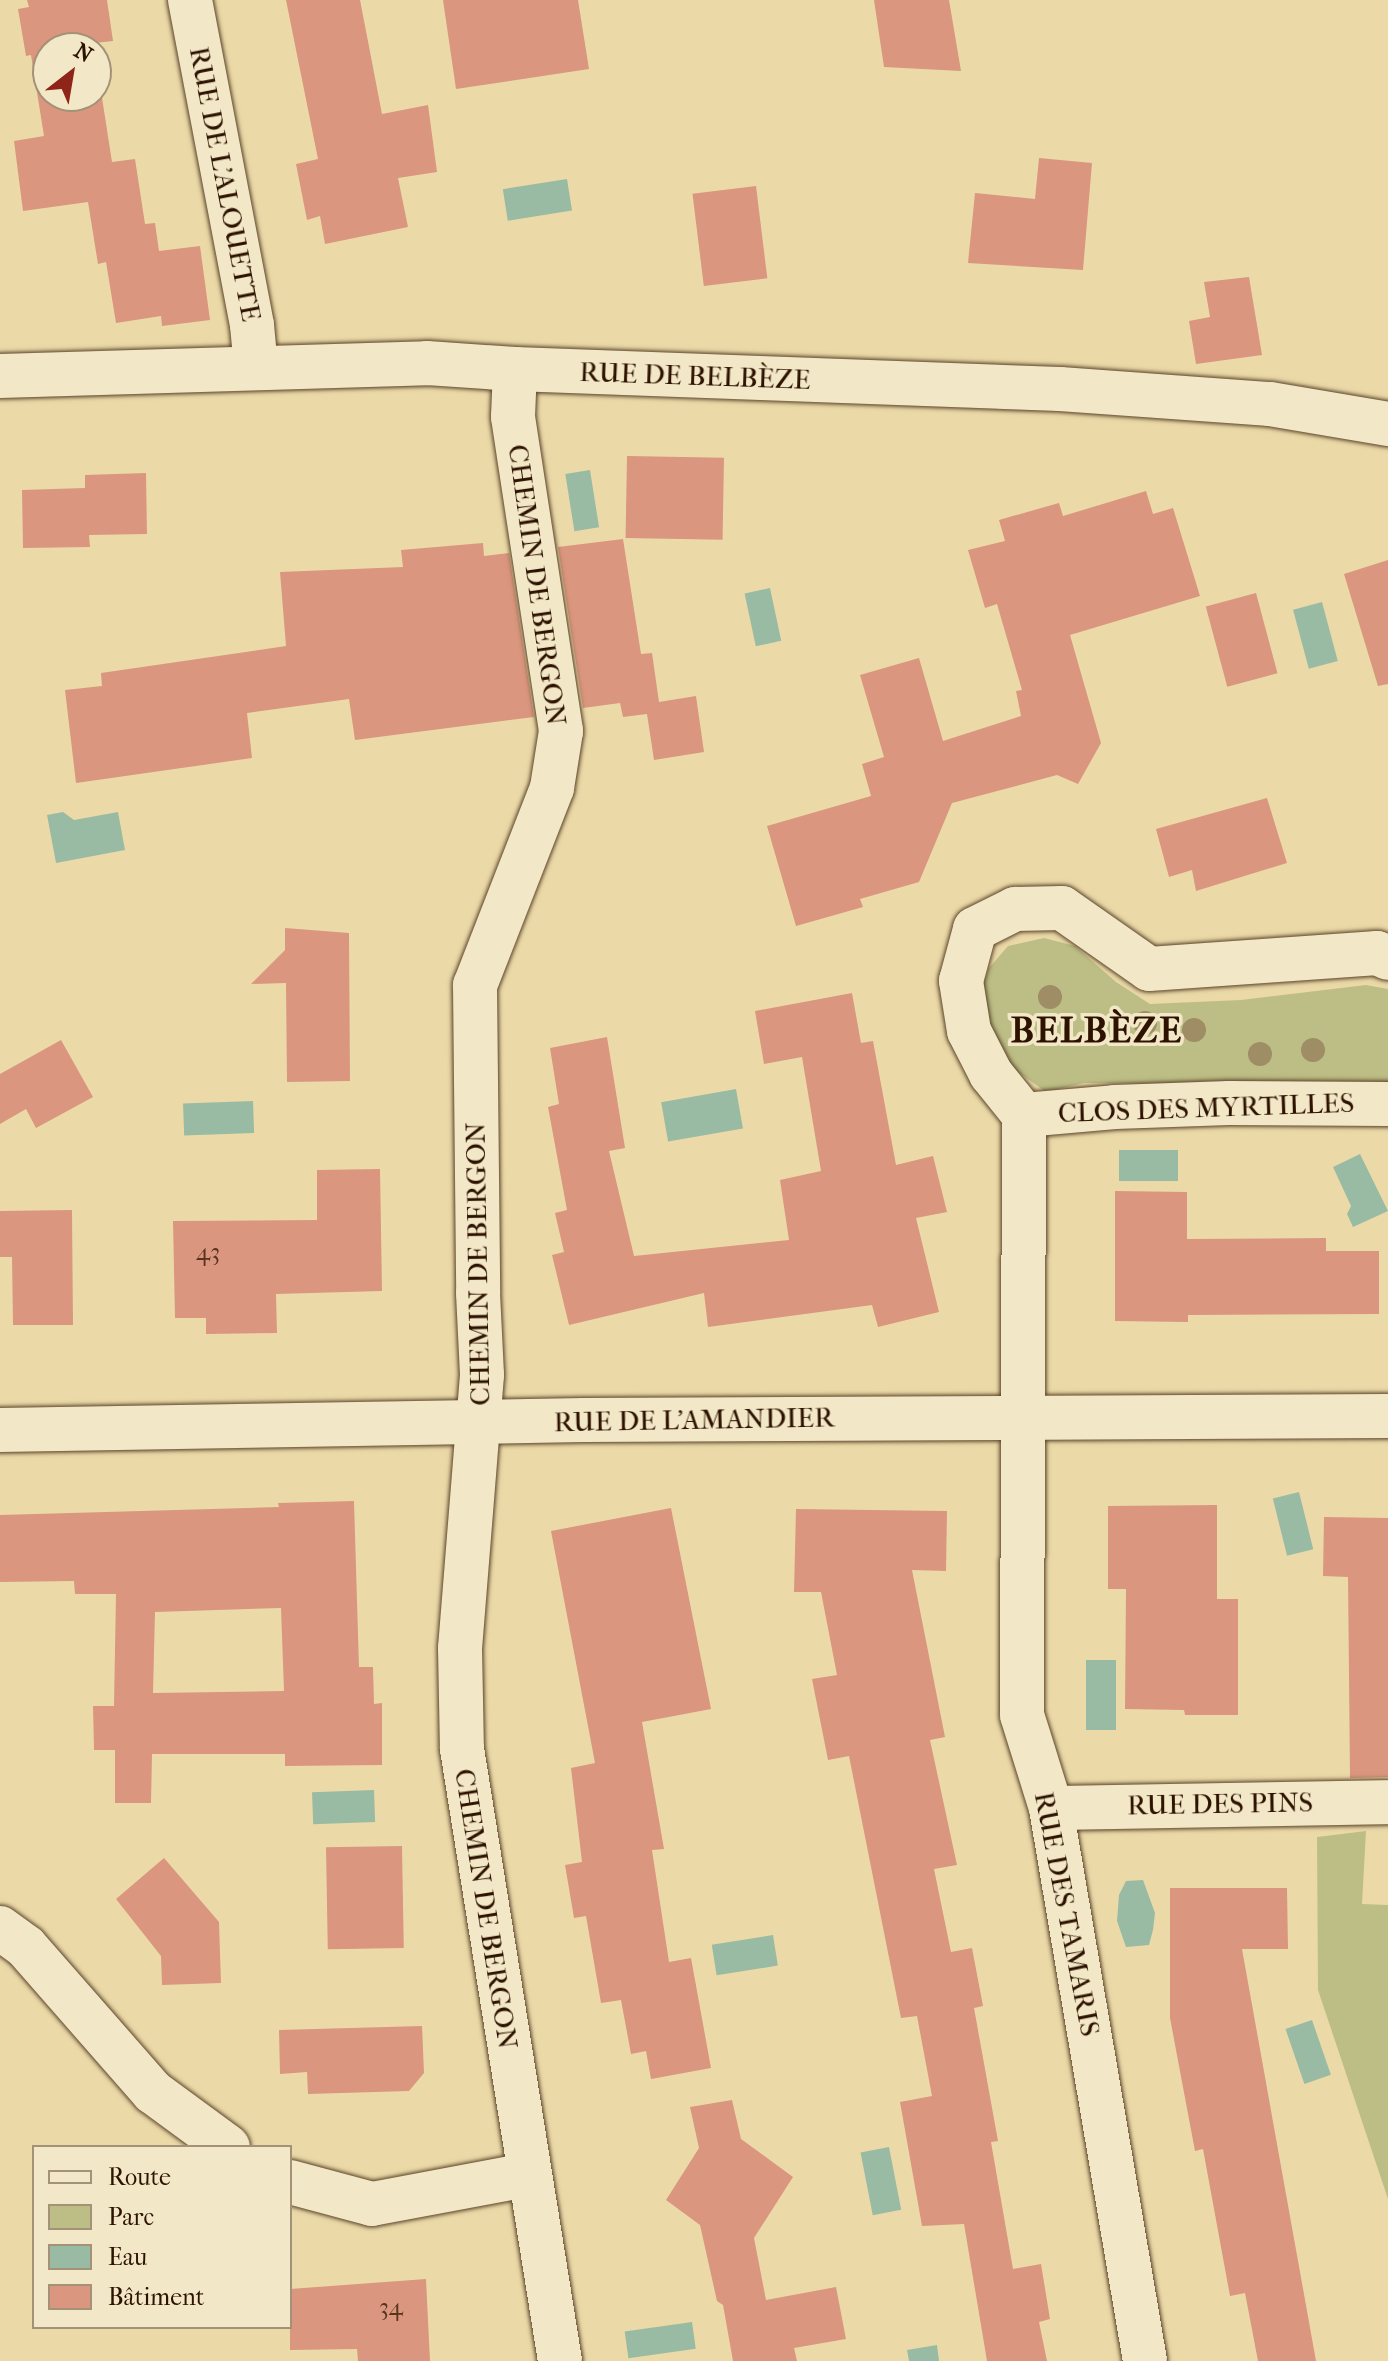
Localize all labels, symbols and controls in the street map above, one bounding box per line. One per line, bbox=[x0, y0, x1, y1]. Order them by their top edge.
north arrow bbox=[32, 32, 112, 112]
text: N bbox=[69, 38, 97, 69]
street label: RUE DE L'ALOUETTE bbox=[182, 44, 268, 324]
street label: RUE DE BELBÈZE bbox=[579, 355, 811, 397]
street label: CHEMIN DE BERGON bbox=[501, 442, 573, 728]
district label: BELBÈZE bbox=[1011, 1009, 1183, 1053]
street label: CLOS DES MYRTILLES bbox=[1057, 1086, 1355, 1130]
street label: CHEMIN DE BERGON bbox=[459, 1122, 497, 1406]
house number: 43 bbox=[196, 1239, 220, 1267]
street label: RUE DE L'AMANDIER bbox=[553, 1401, 835, 1439]
street label: CHEMIN DE BERGON bbox=[447, 1766, 525, 2052]
street label: RUE DES PINS bbox=[1127, 1786, 1313, 1822]
street label: RUE DES TAMARIS bbox=[1027, 1789, 1107, 2039]
legend bbox=[32, 2145, 292, 2329]
text: Route bbox=[108, 2163, 171, 2191]
text: Parc bbox=[108, 2203, 154, 2231]
text: Eau bbox=[108, 2243, 147, 2271]
text: Bâtiment bbox=[108, 2283, 204, 2311]
house number: 34 bbox=[379, 2294, 403, 2322]

